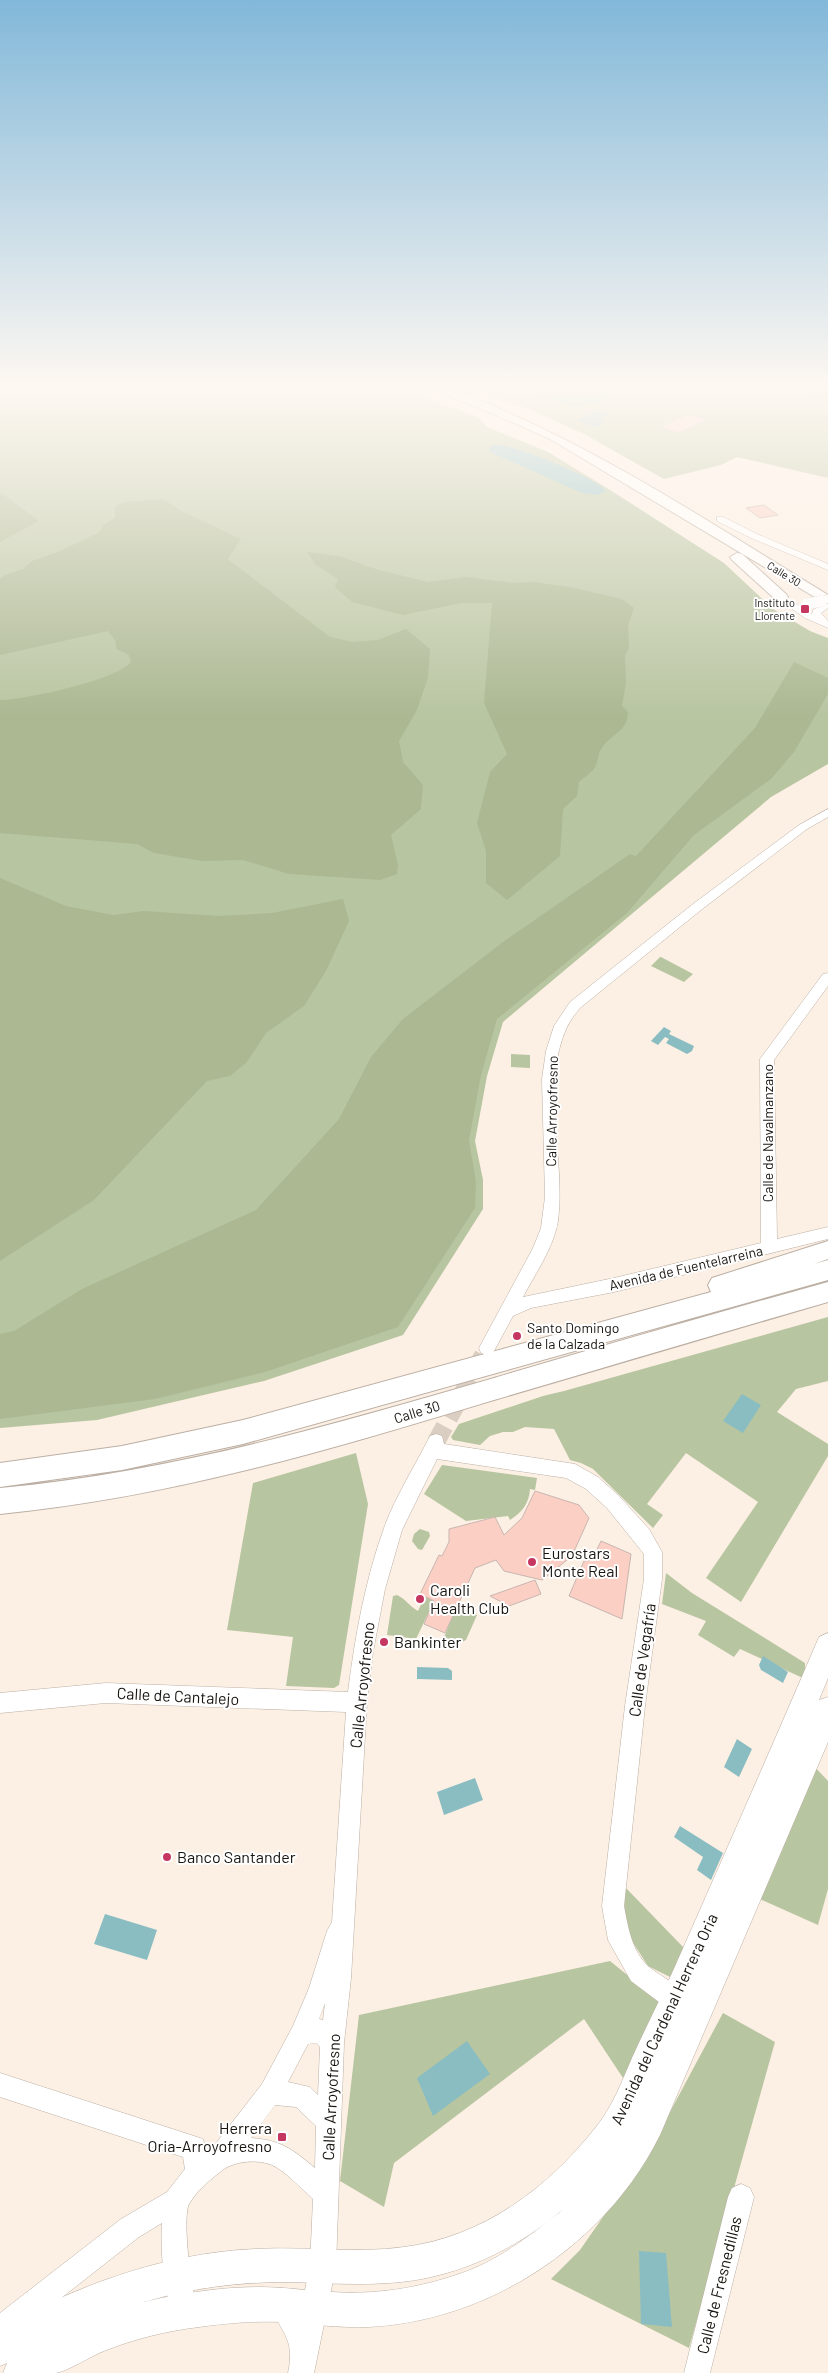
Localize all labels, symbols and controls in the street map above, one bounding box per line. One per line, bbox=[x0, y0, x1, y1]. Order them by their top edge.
street label: Calle 30 bbox=[765, 558, 804, 589]
place label: Instituto Llorente bbox=[754, 596, 795, 622]
marker: Instituto Llorente bbox=[799, 603, 811, 615]
street label: Calle Arroyofresno bbox=[542, 1055, 561, 1167]
street label: Calle de Navalmanzano bbox=[759, 1064, 776, 1202]
street label: Avenida de Fuentelarreina bbox=[607, 1242, 765, 1294]
place label: Santo Domingo de la Calzada bbox=[527, 1319, 619, 1352]
marker: Santo Domingo de la Calzada bbox=[511, 1330, 523, 1342]
street label: Calle 30 bbox=[392, 1396, 442, 1427]
place label: Eurostars Monte Real bbox=[542, 1543, 618, 1580]
marker: Eurostars Monte Real bbox=[526, 1556, 538, 1568]
place label: Caroli Health Club bbox=[430, 1580, 509, 1617]
marker: Caroli Health Club bbox=[414, 1593, 426, 1605]
street label: Calle de Vegafría bbox=[624, 1602, 659, 1718]
street label: Calle Arroyofresno bbox=[345, 1621, 378, 1749]
place label: Bankinter bbox=[394, 1632, 462, 1651]
marker: Bankinter bbox=[378, 1636, 390, 1648]
street label: Calle de Cantalejo bbox=[116, 1683, 240, 1708]
place label: Banco Santander bbox=[177, 1847, 296, 1866]
marker: Banco Santander bbox=[161, 1851, 173, 1863]
street label: Avenida del Cardenal Herrera Oria bbox=[606, 1910, 721, 2127]
street label: Calle Arroyofresno bbox=[318, 2033, 343, 2161]
place label: Herrera Oria-Arroyofresno bbox=[148, 2118, 272, 2155]
marker: Herrera Oria-Arroyofresno bbox=[276, 2131, 288, 2143]
street label: Calle de Fresnedillas bbox=[692, 2214, 745, 2356]

